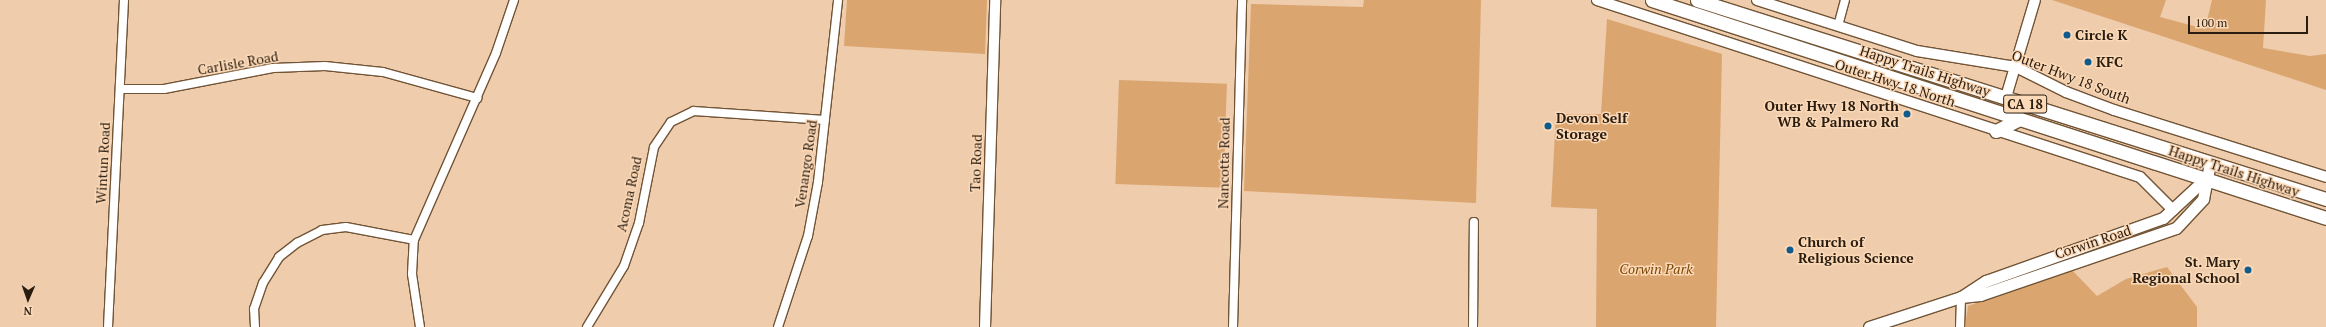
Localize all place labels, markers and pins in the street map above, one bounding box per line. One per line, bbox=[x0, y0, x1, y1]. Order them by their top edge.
place label: Circle K bbox=[2075, 27, 2127, 43]
marker: Circle K bbox=[2062, 30, 2072, 40]
place label: KFC bbox=[2096, 54, 2123, 70]
marker: KFC bbox=[2083, 57, 2093, 67]
place label: Outer Hwy 18 North WB & Palmero Rd bbox=[1764, 98, 1899, 130]
marker: Outer Hwy 18 North WB & Palmero Rd bbox=[1902, 109, 1912, 119]
place label: Devon Self Storage bbox=[1556, 110, 1627, 142]
marker: Devon Self Storage bbox=[1543, 121, 1553, 131]
place label: Church of Religious Science bbox=[1798, 234, 1914, 266]
marker: Church of Religious Science bbox=[1785, 245, 1795, 255]
place label: St. Mary Regional School bbox=[2132, 254, 2240, 286]
marker: St. Mary Regional School bbox=[2243, 265, 2253, 275]

